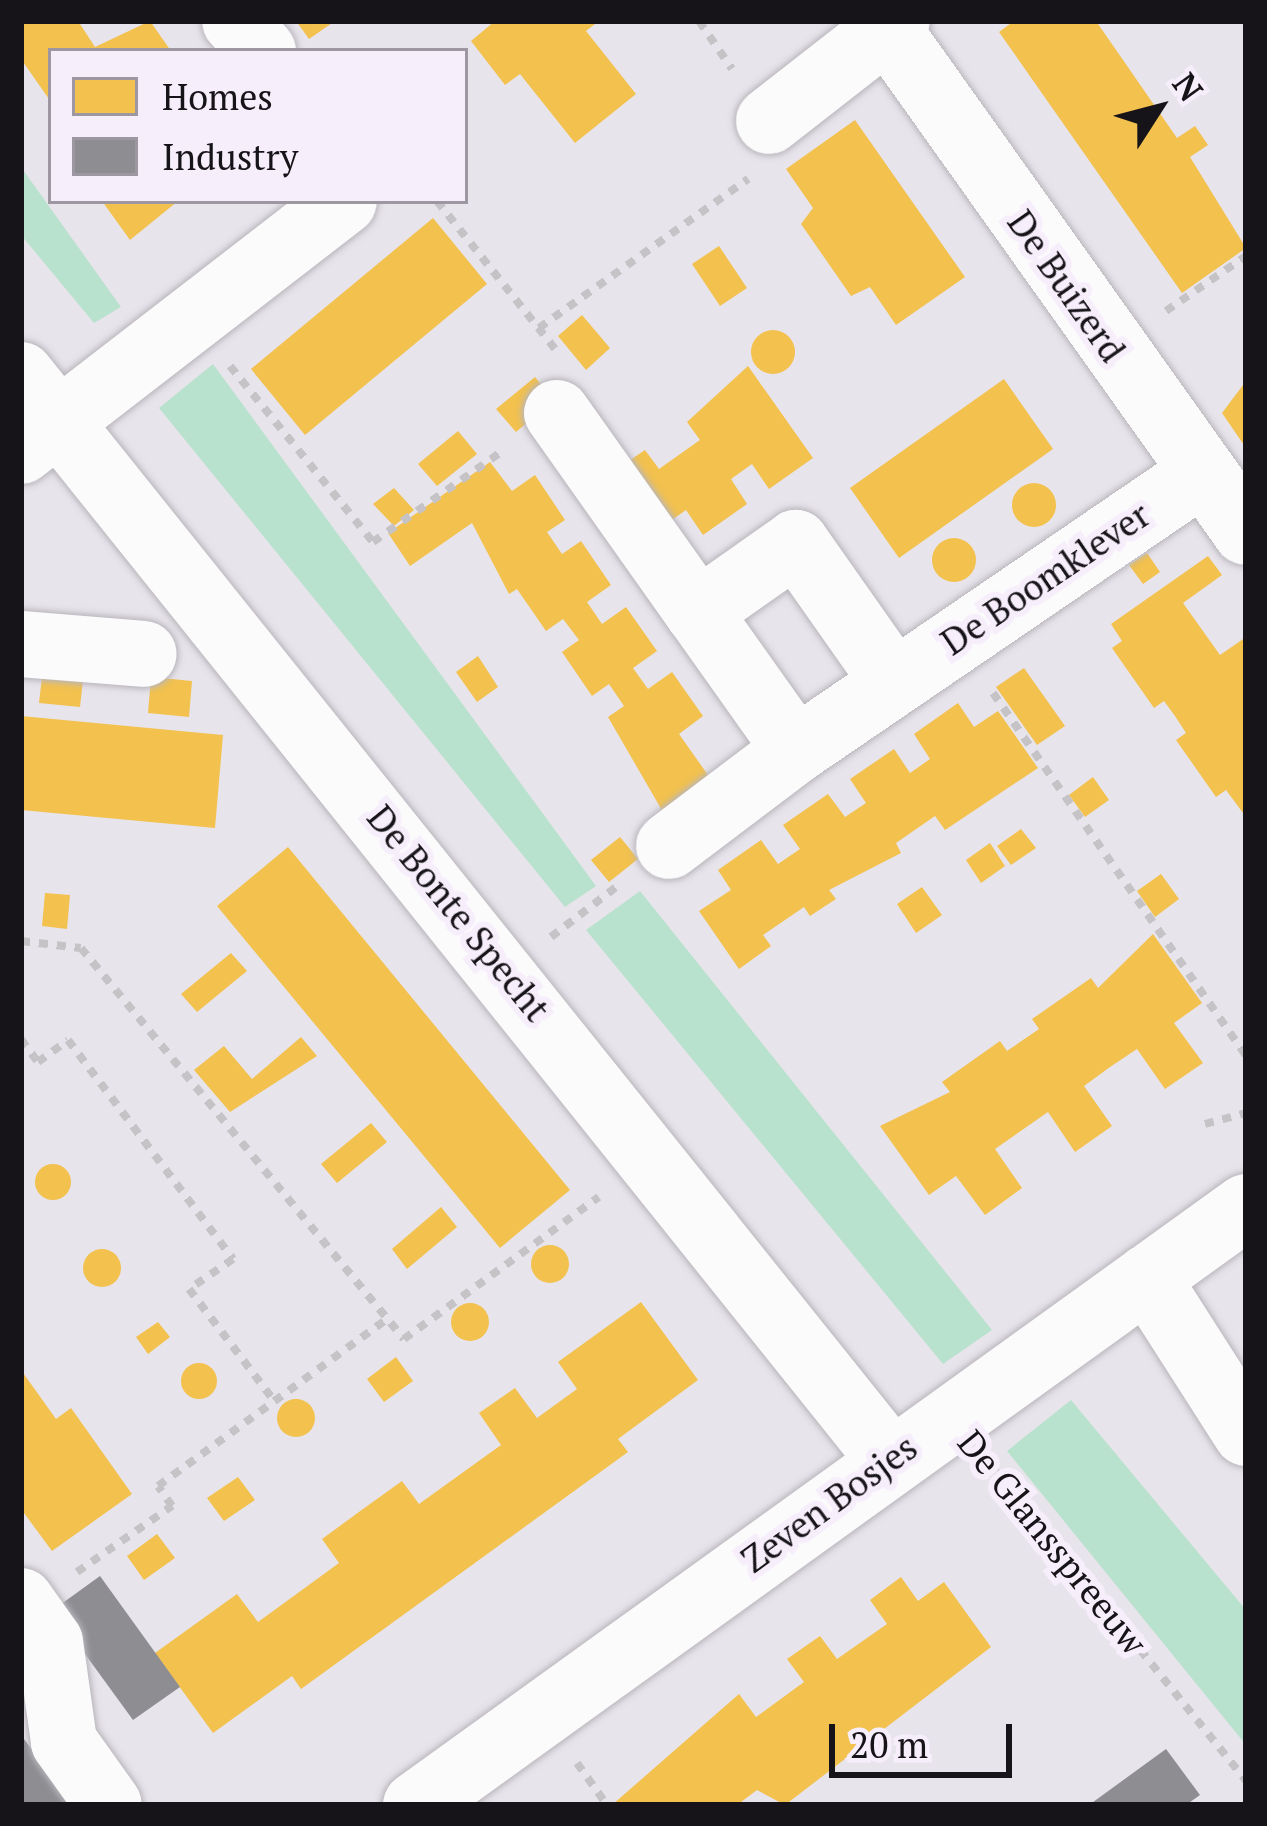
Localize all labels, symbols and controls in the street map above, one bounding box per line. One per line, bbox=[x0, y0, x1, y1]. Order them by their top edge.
legend bbox=[48, 48, 468, 204]
north arrow bbox=[1099, 48, 1219, 168]
text: N bbox=[1164, 64, 1213, 109]
text: Homes bbox=[162, 73, 273, 120]
text: Industry bbox=[162, 133, 298, 180]
street label: De Buizerd bbox=[999, 202, 1135, 370]
street label: De Boomklever bbox=[933, 492, 1157, 664]
street label: De Bonte Specht bbox=[359, 796, 559, 1030]
street label: De Glansspreeuw bbox=[949, 1421, 1157, 1663]
street label: Zeven Bosjes bbox=[733, 1425, 925, 1581]
scale bar bbox=[835, 1700, 1018, 1774]
text: 20 m bbox=[850, 1721, 928, 1768]

